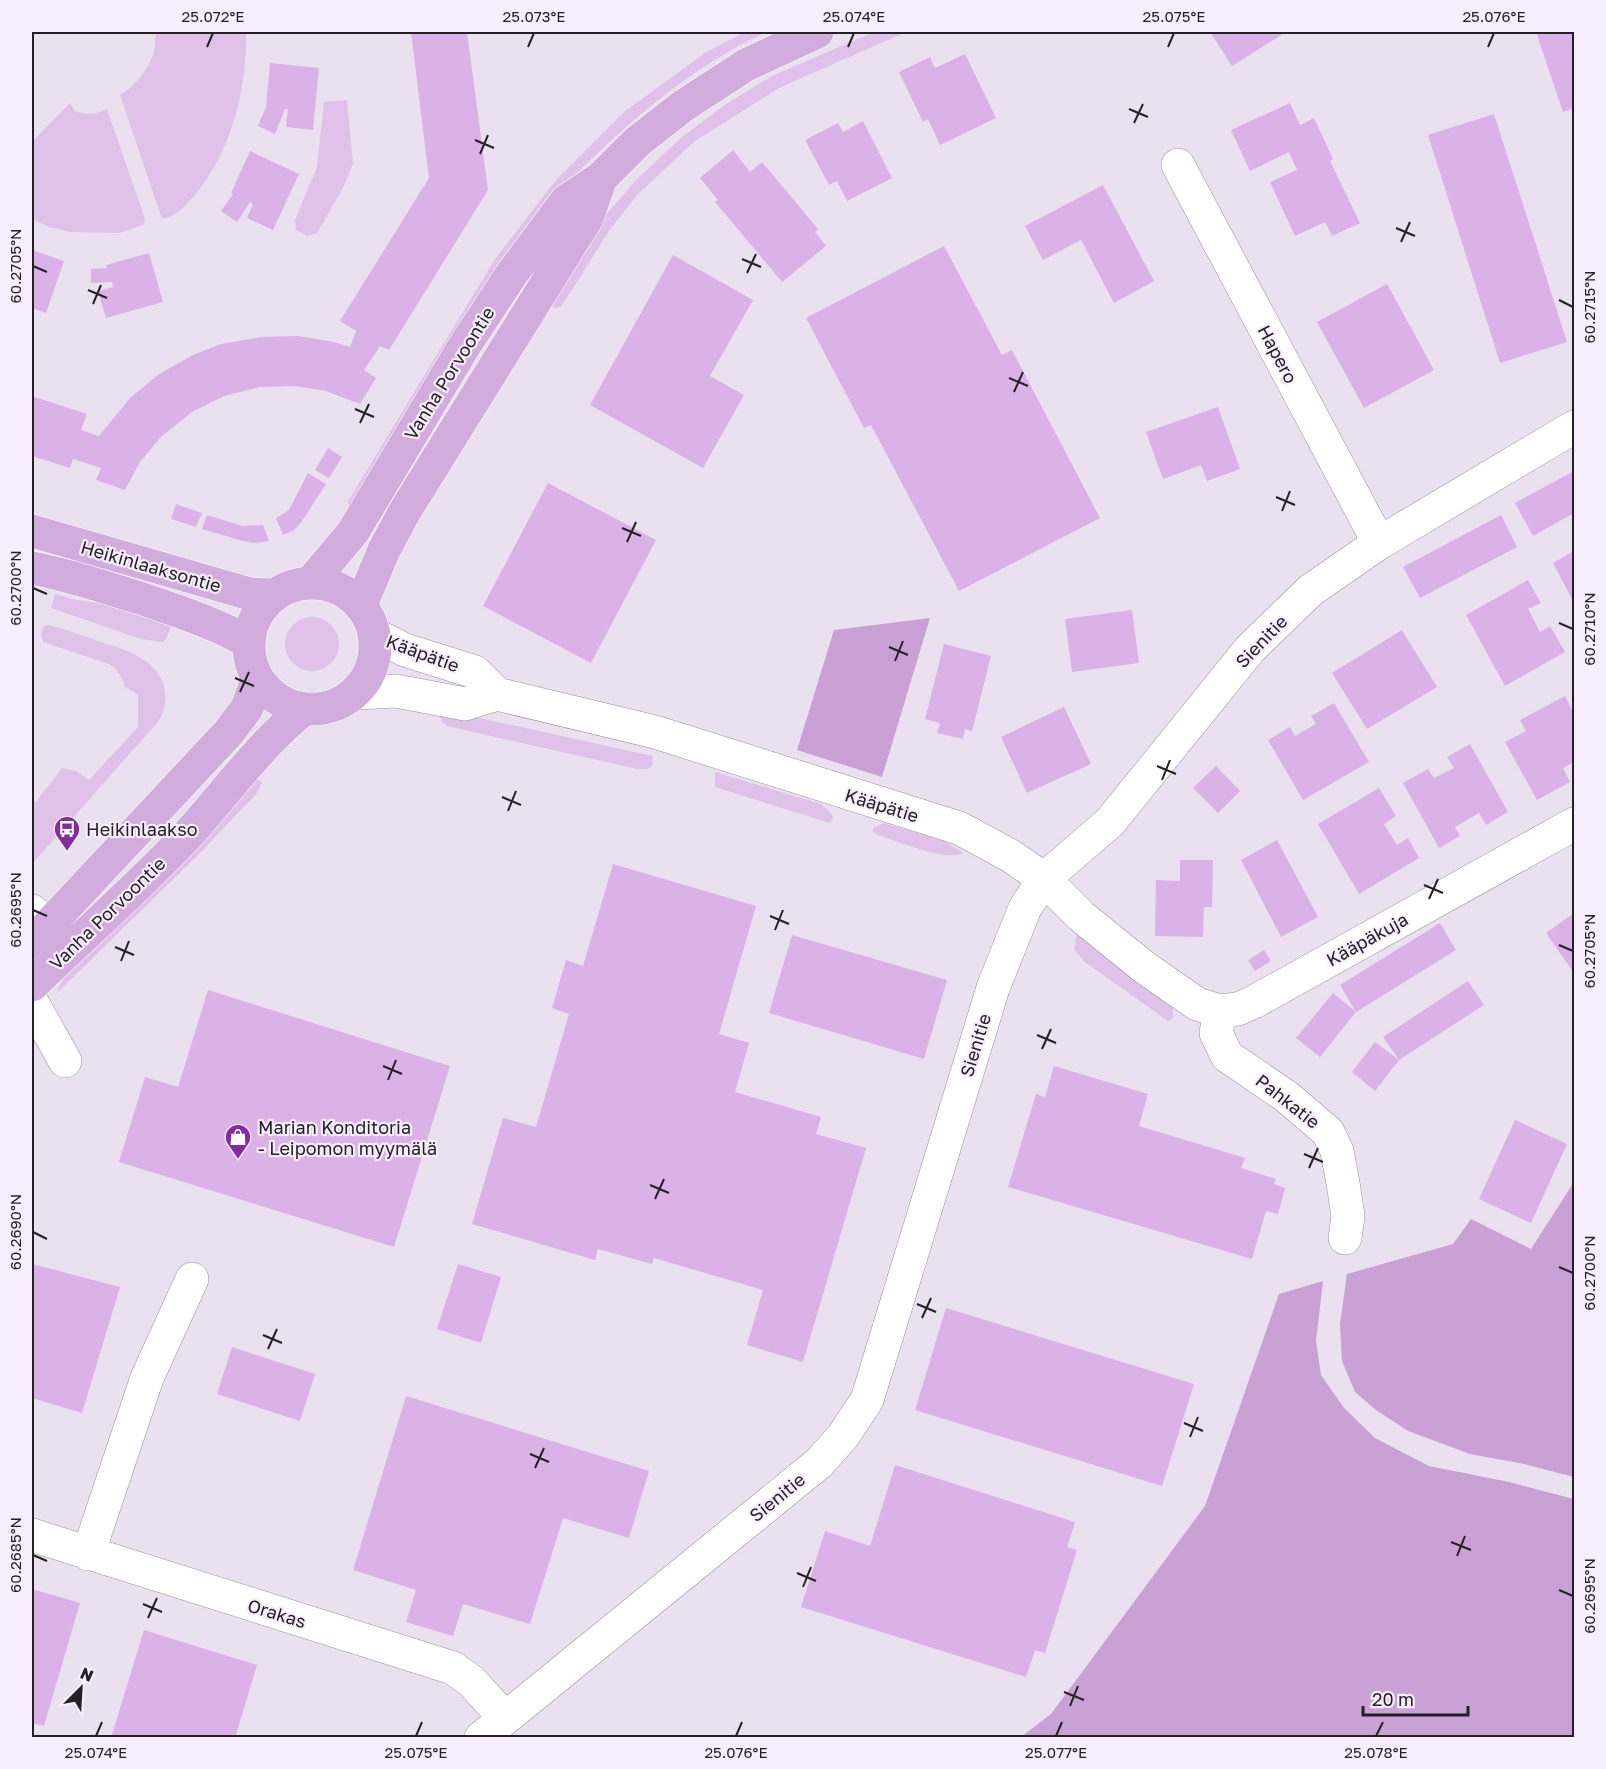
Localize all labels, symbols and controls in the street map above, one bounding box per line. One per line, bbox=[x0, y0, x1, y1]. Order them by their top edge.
text: 25.072°E bbox=[182, 7, 244, 25]
text: 25.073°E bbox=[503, 7, 565, 25]
text: 25.074°E bbox=[823, 7, 885, 25]
text: 25.075°E bbox=[1143, 7, 1205, 25]
text: 25.076°E bbox=[1462, 7, 1526, 25]
text: 60.2705°N bbox=[6, 229, 24, 303]
text: 60.2715°N bbox=[1580, 271, 1598, 343]
street label: Vanha Porvoontie bbox=[399, 302, 499, 444]
street label: Hapero bbox=[1253, 321, 1303, 387]
street label: Heikinlaaksontie bbox=[78, 535, 224, 597]
text: 60.2700°N bbox=[6, 550, 24, 626]
text: 60.2710°N bbox=[1580, 592, 1598, 666]
street label: Sienitie bbox=[1230, 610, 1292, 672]
street label: Kääpätie bbox=[383, 630, 463, 676]
street label: Kääpätie bbox=[842, 783, 922, 827]
bus stop icon: Heikinlaakso bbox=[52, 814, 82, 852]
place label: Heikinlaakso bbox=[86, 818, 198, 840]
street label: Vanha Porvoontie bbox=[44, 852, 170, 974]
text: 60.2695°N bbox=[6, 872, 24, 948]
street label: Kääpäkuja bbox=[1322, 908, 1412, 970]
text: 60.2705°N bbox=[1580, 914, 1598, 988]
street label: Sienitie bbox=[955, 1011, 995, 1079]
street label: Pahkatie bbox=[1252, 1069, 1324, 1133]
place label: Marian Konditoria - Leipomon myymälä bbox=[258, 1116, 437, 1159]
shop icon: Marian Konditoria - Leipomon myymälä bbox=[223, 1122, 253, 1160]
text: 60.2690°N bbox=[6, 1194, 24, 1270]
text: 60.2700°N bbox=[1580, 1235, 1598, 1311]
street label: Sienitie bbox=[745, 1468, 809, 1526]
text: 60.2685°N bbox=[6, 1517, 24, 1593]
text: 60.2695°N bbox=[1580, 1558, 1598, 1634]
street label: Orakas bbox=[245, 1594, 309, 1632]
north arrow bbox=[51, 1658, 111, 1718]
text: N bbox=[77, 1663, 97, 1686]
scale bar bbox=[1363, 1679, 1468, 1717]
text: 20 m bbox=[1372, 1688, 1414, 1710]
text: 25.074°E bbox=[65, 1743, 127, 1761]
text: 25.075°E bbox=[385, 1743, 447, 1761]
text: 25.076°E bbox=[704, 1743, 768, 1761]
text: 25.077°E bbox=[1025, 1743, 1087, 1761]
text: 25.078°E bbox=[1344, 1743, 1408, 1761]

